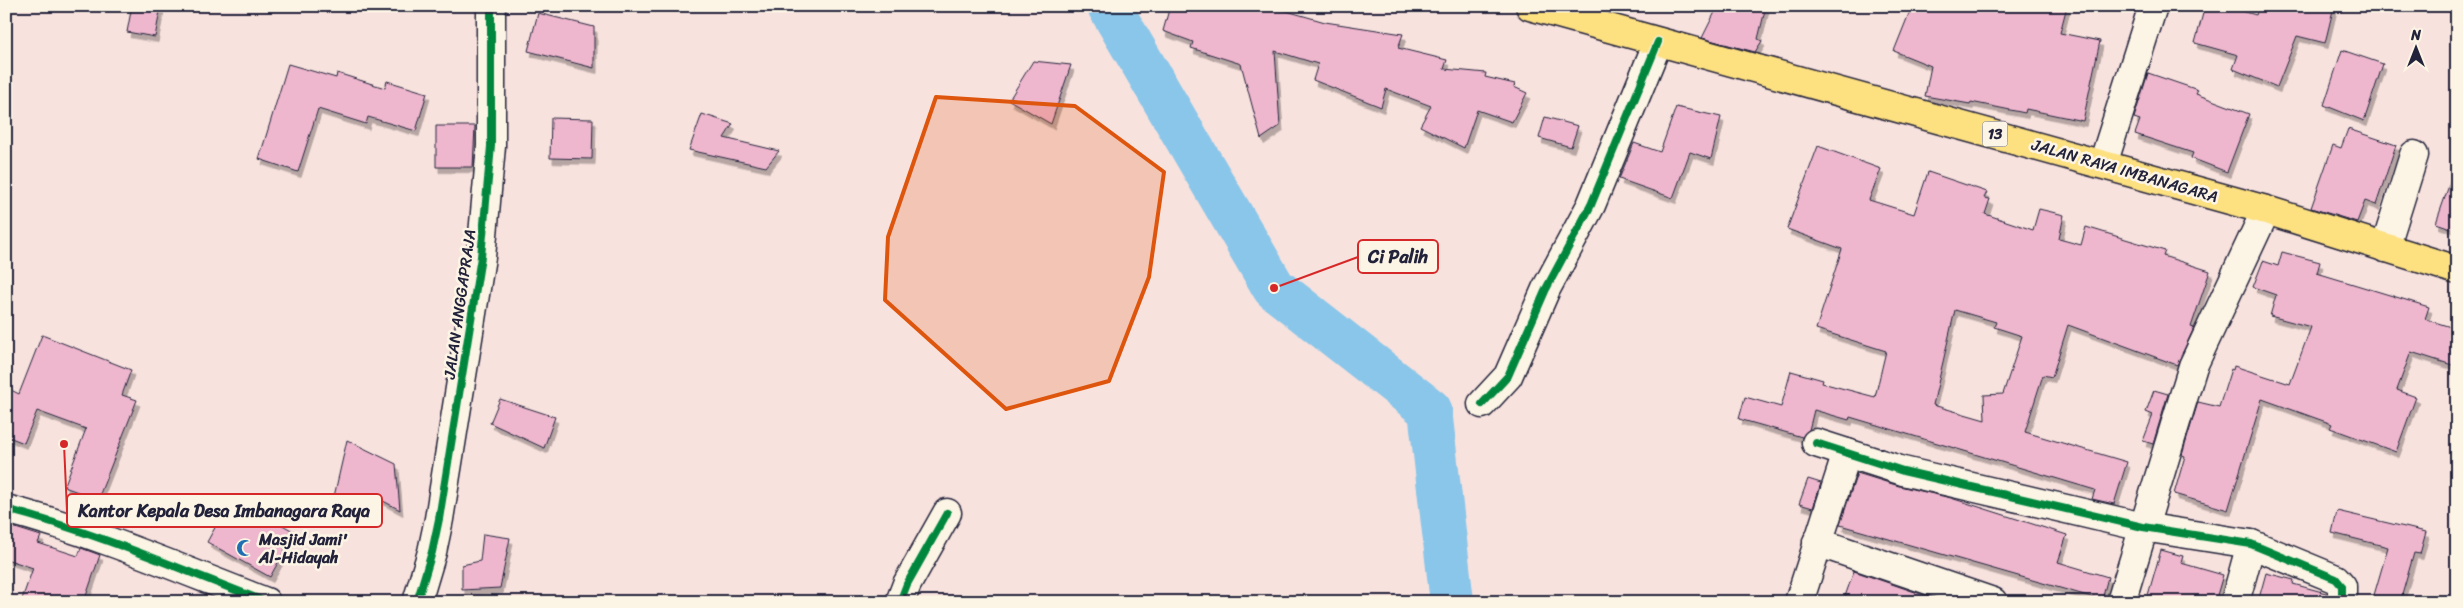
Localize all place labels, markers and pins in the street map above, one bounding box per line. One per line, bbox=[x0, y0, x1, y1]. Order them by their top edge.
callout: Ci Palih bbox=[1358, 240, 1438, 273]
callout: Kantor Kepala Desa Imbanagara Raya bbox=[67, 494, 382, 527]
place label: Masjid Jami' Al-Hidayah bbox=[258, 525, 348, 572]
mosque icon: Masjid Jami' Al-Hidayah bbox=[235, 538, 255, 558]

